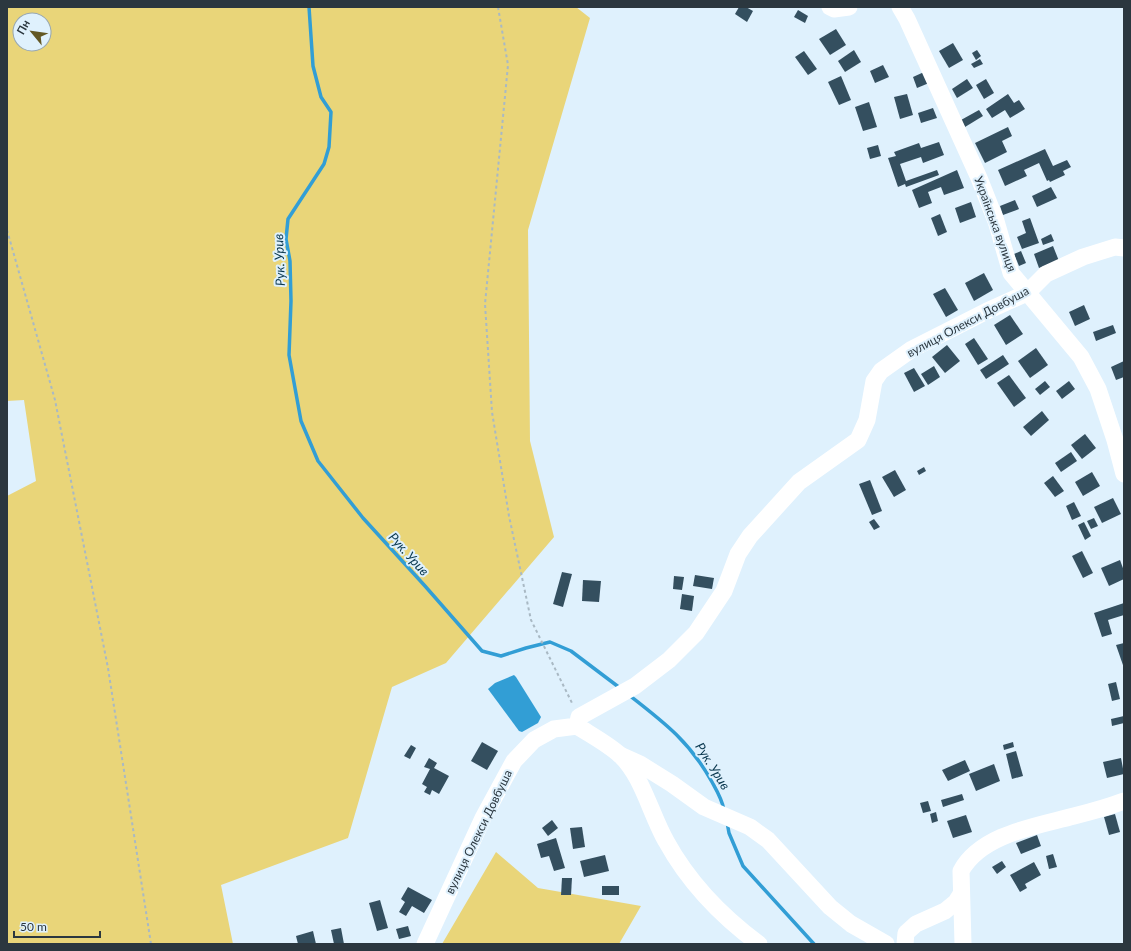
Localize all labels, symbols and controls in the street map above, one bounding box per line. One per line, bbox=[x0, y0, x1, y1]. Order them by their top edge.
north arrow bbox=[12, 12, 52, 52]
text: Пн bbox=[14, 17, 32, 36]
street label: Українська вулиця bbox=[971, 174, 1020, 274]
water label: Рук. Урив bbox=[270, 233, 288, 287]
street label: вулиця Олекси Довбуша bbox=[904, 283, 1032, 360]
water label: Рук. Урив bbox=[385, 529, 433, 579]
water label: Рук. Урив bbox=[692, 739, 734, 793]
street label: вулиця Олекси Довбуша bbox=[442, 767, 515, 896]
scale bar bbox=[14, 913, 100, 939]
text: 50 m bbox=[20, 919, 47, 934]

